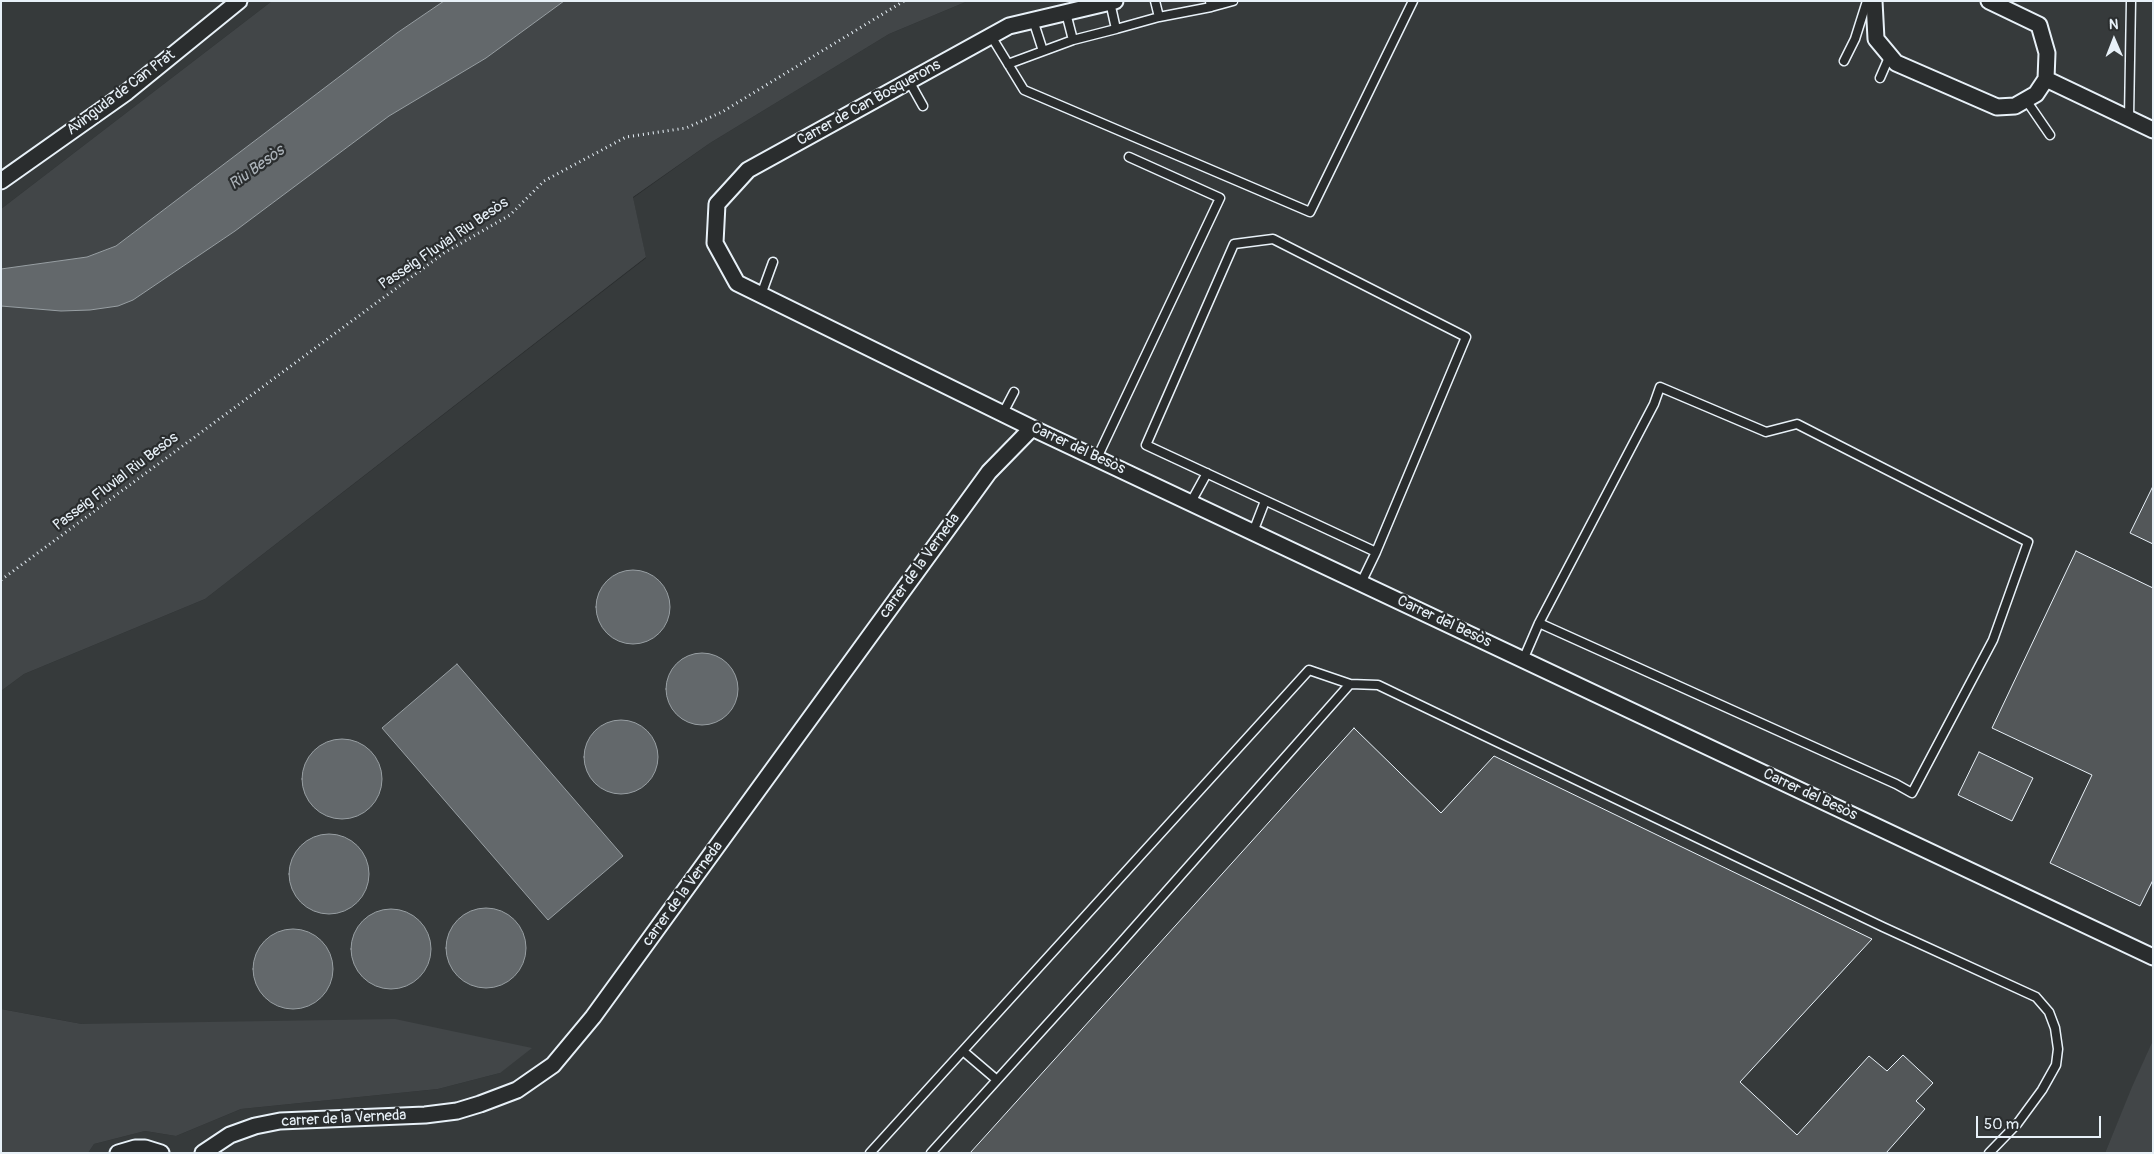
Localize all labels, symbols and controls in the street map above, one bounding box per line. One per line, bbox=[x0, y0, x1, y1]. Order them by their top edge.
north arrow bbox=[2089, 15, 2139, 65]
text: N bbox=[2109, 16, 2119, 33]
street label: Avinguda de Can Prat bbox=[63, 46, 179, 140]
street label: Carrer de Can Bosquerons bbox=[794, 56, 944, 150]
water label: Riu Besòs bbox=[226, 142, 288, 194]
street label: Passeig Fluvial Riu Besòs bbox=[376, 194, 512, 294]
street label: Carrer del Besòs bbox=[1028, 419, 1128, 479]
street label: Passeig Fluvial Riu Besòs bbox=[50, 429, 182, 535]
street label: carrer de la Verneda bbox=[876, 510, 964, 622]
street label: Carrer del Besòs bbox=[1394, 592, 1494, 652]
street label: Carrer del Besòs bbox=[1760, 765, 1860, 825]
street label: carrer de la Verneda bbox=[639, 838, 727, 950]
scale bar bbox=[1979, 1106, 2104, 1138]
street label: carrer de la Verneda bbox=[281, 1107, 407, 1131]
text: 50 m bbox=[1984, 1115, 2019, 1134]

